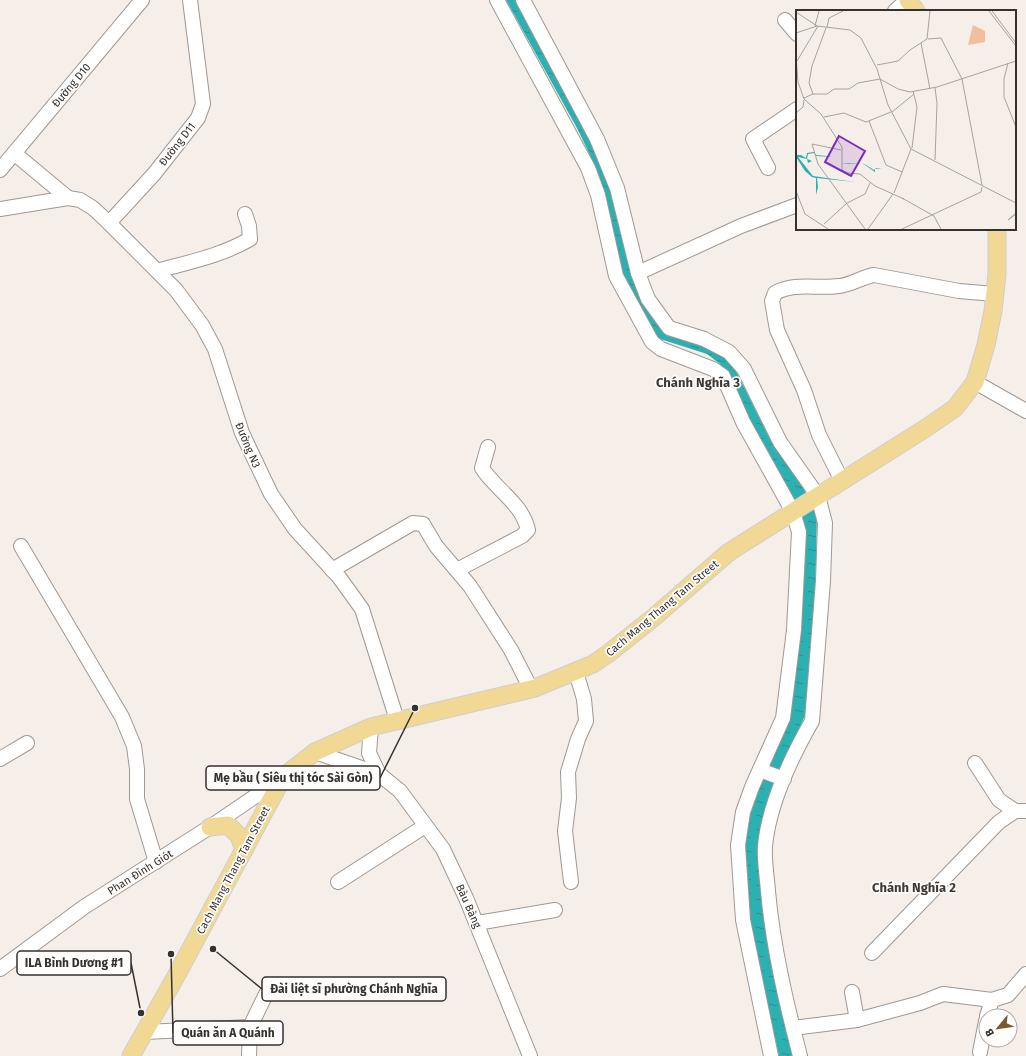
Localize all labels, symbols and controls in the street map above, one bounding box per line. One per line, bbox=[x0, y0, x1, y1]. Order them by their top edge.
inset map bbox=[796, 10, 1016, 230]
street label: Đường D10 bbox=[49, 61, 93, 110]
street label: Đường D11 bbox=[156, 120, 198, 169]
district label: Chánh Nghĩa 3 bbox=[656, 375, 740, 390]
street label: Đường N3 bbox=[232, 420, 263, 470]
street label: Cach Mang Thang Tam Street bbox=[603, 557, 721, 659]
callout: Mẹ bầu ( Siêu thị tóc Sài Gòn) bbox=[206, 766, 380, 790]
text: Mẹ bầu ( Siêu thị tóc Sài Gòn) bbox=[214, 769, 372, 785]
street label: Cach Mang Thang Tam Street bbox=[194, 804, 273, 936]
street label: Phan Đình Giót bbox=[105, 847, 175, 898]
district label: Chánh Nghĩa 2 bbox=[872, 880, 956, 895]
street label: Bàu Bàng bbox=[453, 882, 484, 930]
callout: ILA Bình Dương #1 bbox=[17, 951, 131, 975]
text: ILA Bình Dương #1 bbox=[25, 956, 123, 970]
callout: Đài liệt sĩ phường Chánh Nghĩa bbox=[262, 977, 446, 1001]
text: Đài liệt sĩ phường Chánh Nghĩa bbox=[270, 982, 438, 996]
north arrow bbox=[978, 1008, 1018, 1048]
callout: Quán ăn A Quánh bbox=[173, 1021, 283, 1045]
text: Quán ăn A Quánh bbox=[181, 1026, 275, 1040]
text: B bbox=[982, 1026, 997, 1039]

